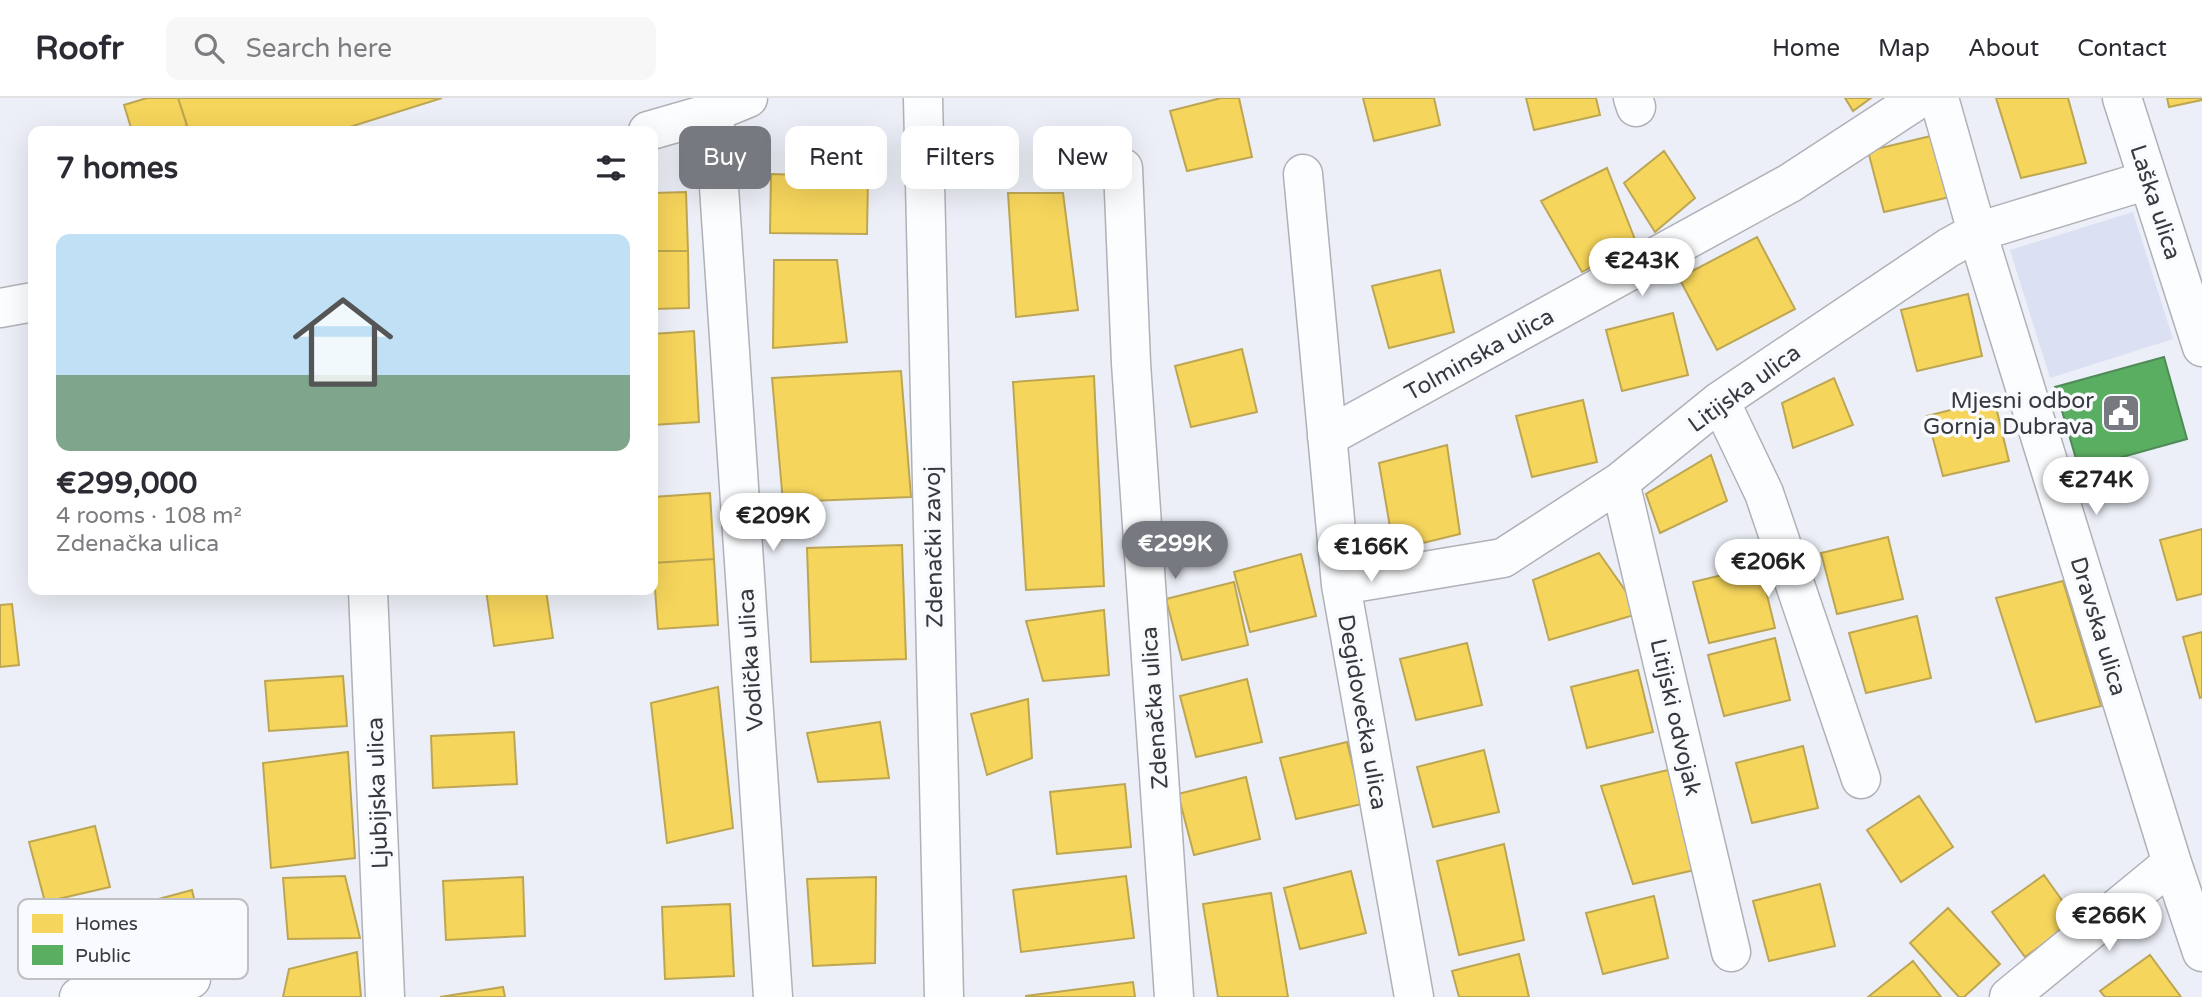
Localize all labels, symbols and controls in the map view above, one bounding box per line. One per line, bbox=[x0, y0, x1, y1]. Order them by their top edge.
search box bbox=[166, 17, 656, 80]
text: Roofr bbox=[35, 29, 124, 68]
icon: search bbox=[190, 29, 228, 67]
text: Search here bbox=[246, 33, 392, 64]
text: Home bbox=[1772, 34, 1840, 63]
text: Map bbox=[1878, 34, 1930, 63]
text: About bbox=[1968, 34, 2039, 63]
text: Contact bbox=[2077, 34, 2167, 63]
chip: Buy bbox=[679, 126, 771, 189]
chip: Rent bbox=[785, 126, 887, 189]
chip: Filters bbox=[901, 126, 1019, 189]
chip: New bbox=[1033, 126, 1132, 189]
street label: Laška ulica bbox=[2123, 141, 2187, 263]
icon: filters bbox=[592, 149, 630, 187]
text: 7 homes bbox=[56, 150, 178, 187]
pin: €243K bbox=[1593, 238, 1691, 298]
text: €243K bbox=[1605, 247, 1679, 275]
icon: home bbox=[280, 279, 406, 405]
street label: Tolminska ulica bbox=[1400, 302, 1559, 407]
street label: Litijska ulica bbox=[1683, 339, 1806, 439]
place label: Mjesni odbor Gornja Dubrava bbox=[1923, 387, 2094, 441]
public building icon: Mjesni odbor Gornja Dubrava bbox=[2100, 392, 2142, 434]
pin: €274K bbox=[2047, 458, 2145, 517]
text: €299,000 bbox=[56, 465, 197, 502]
street label: Zdenački zavoj bbox=[919, 466, 949, 628]
text: €274K bbox=[2059, 466, 2133, 494]
pin: €209K bbox=[724, 494, 822, 553]
text: 4 rooms · 108 m² bbox=[56, 502, 242, 530]
text: €209K bbox=[736, 502, 810, 530]
pin: €299K bbox=[1126, 522, 1224, 581]
pin: €166K bbox=[1322, 524, 1420, 584]
text: Zdenačka ulica bbox=[56, 530, 219, 558]
text: €299K bbox=[1138, 530, 1212, 558]
text: €166K bbox=[1334, 533, 1408, 561]
pin: €206K bbox=[1719, 540, 1817, 599]
text: €206K bbox=[1731, 548, 1805, 576]
street label: Dravska ulica bbox=[2064, 553, 2132, 699]
street label: Vodička ulica bbox=[732, 588, 770, 732]
street label: Degidovečka ulica bbox=[1331, 612, 1393, 812]
street label: Zdenačka ulica bbox=[1135, 626, 1175, 790]
street label: Litijski odvojak bbox=[1643, 636, 1707, 799]
street label: Ljubijska ulica bbox=[361, 716, 395, 869]
pin: €266K bbox=[2060, 894, 2158, 953]
legend bbox=[18, 899, 248, 979]
text: €266K bbox=[2072, 902, 2146, 930]
text: Homes bbox=[75, 913, 138, 935]
text: Public bbox=[75, 945, 131, 967]

